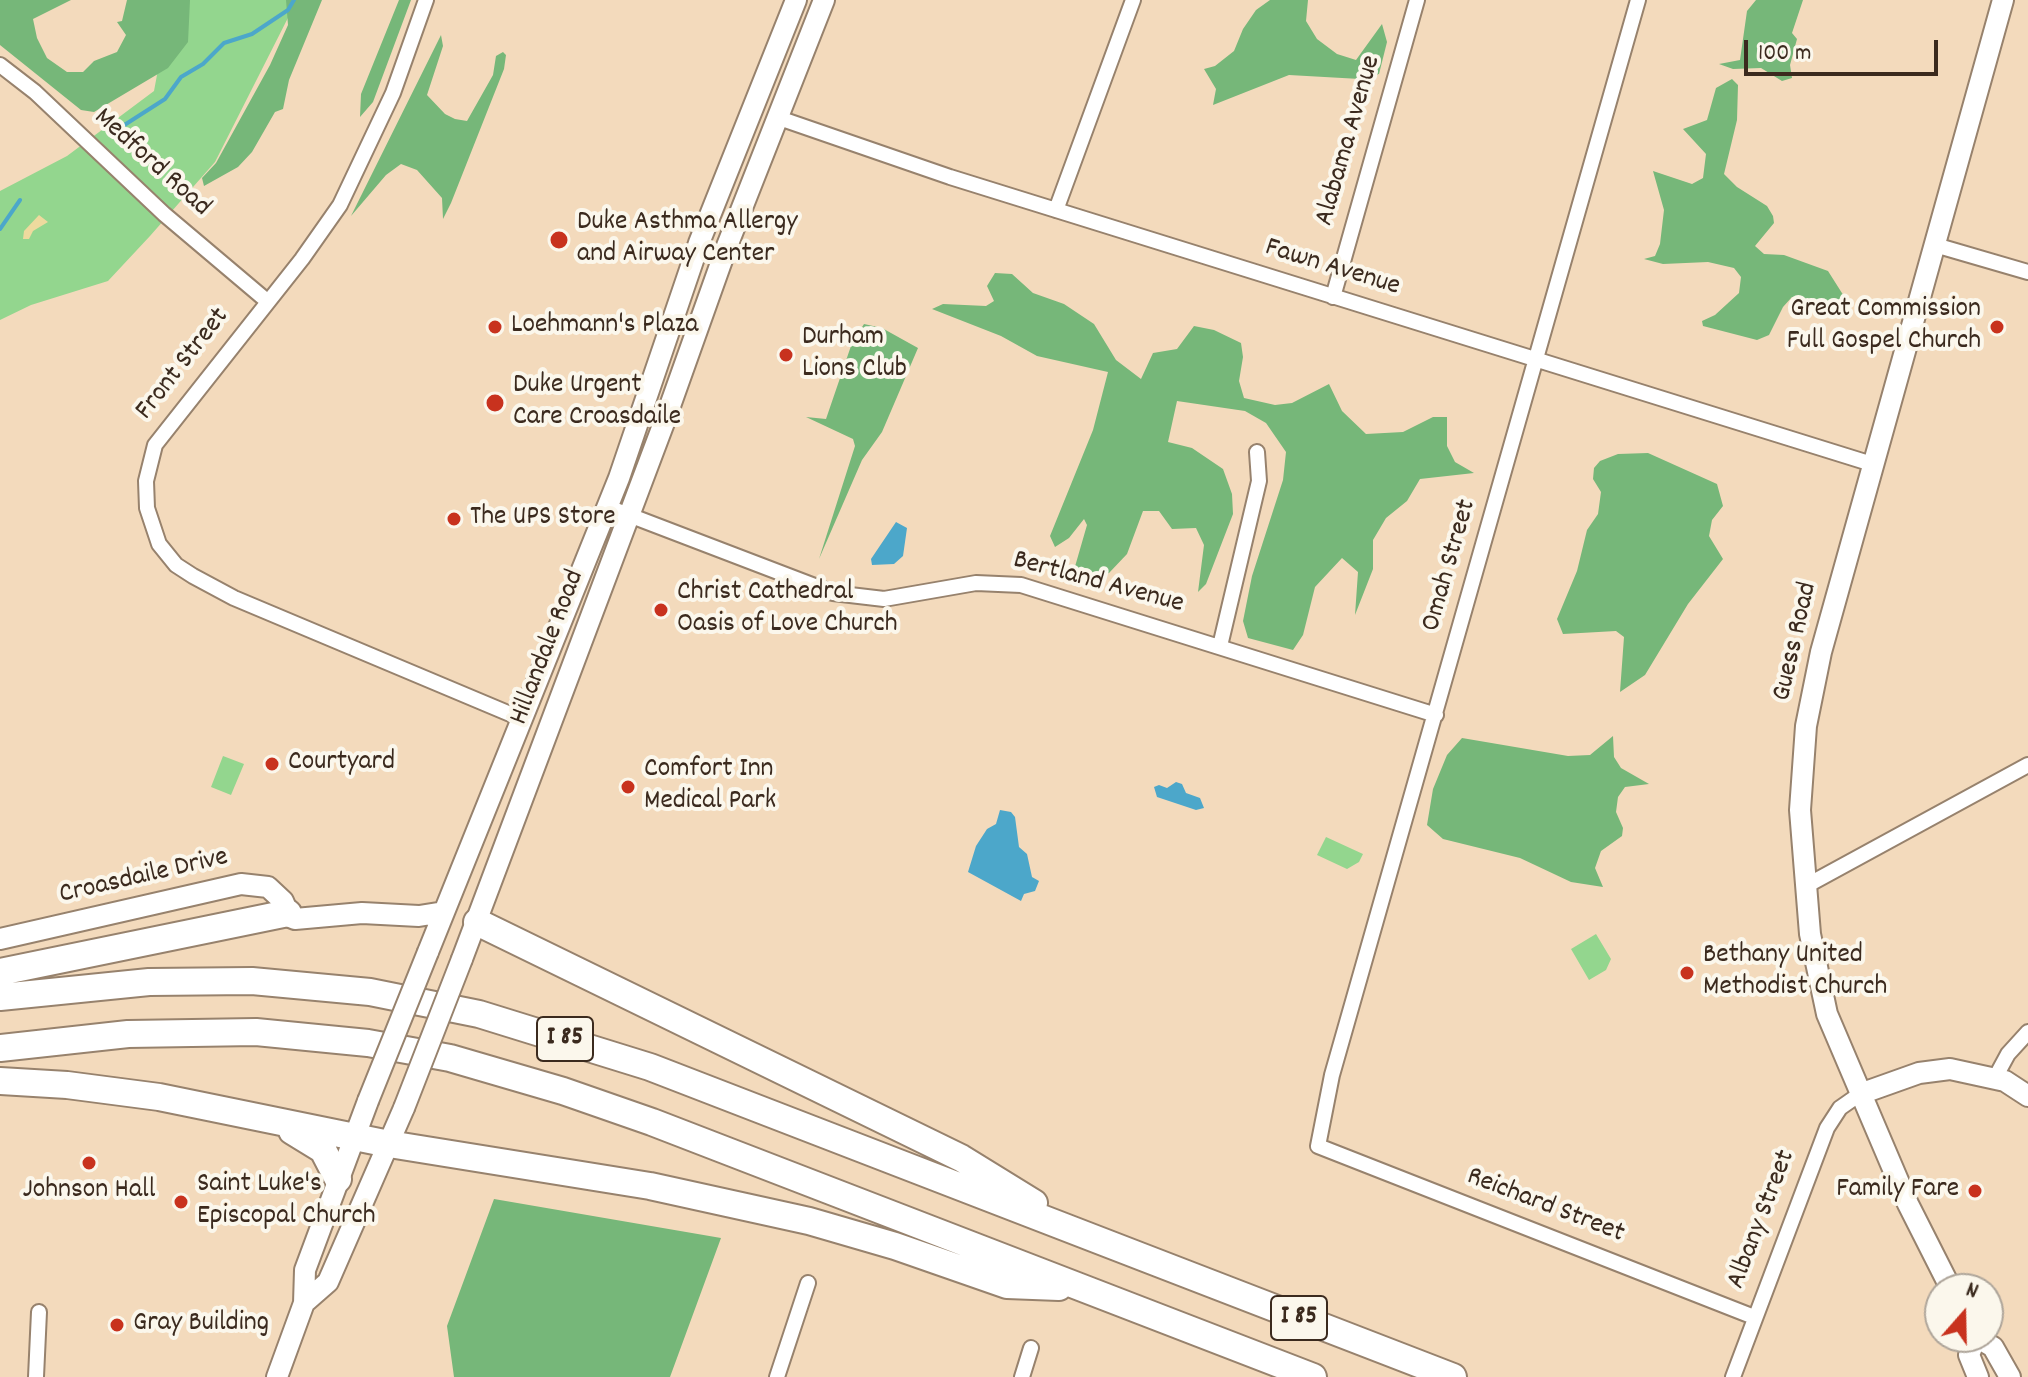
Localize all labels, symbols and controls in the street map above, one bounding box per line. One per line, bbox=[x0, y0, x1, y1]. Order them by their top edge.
scale bar bbox=[1748, 24, 1942, 74]
text: 100 m bbox=[1758, 37, 1811, 71]
street label: Alabama Avenue bbox=[1310, 52, 1390, 230]
street label: Medford Road bbox=[85, 103, 217, 225]
place label: Duke Asthma Allergy and Airway Center bbox=[577, 207, 798, 273]
marker: Duke Asthma Allergy and Airway Center bbox=[548, 229, 570, 251]
street label: Fawn Avenue bbox=[1260, 233, 1404, 305]
place label: Great Commission Full Gospel Church bbox=[1787, 294, 1981, 360]
street label: Front Street bbox=[130, 302, 238, 428]
place label: Loehmann's Plaza bbox=[511, 310, 698, 344]
marker: Loehmann's Plaza bbox=[486, 318, 504, 336]
marker: Great Commission Full Gospel Church bbox=[1988, 318, 2006, 336]
place label: Durham Lions Club bbox=[802, 322, 907, 388]
marker: Durham Lions Club bbox=[777, 346, 795, 364]
place label: Duke Urgent Care Croasdaile bbox=[513, 370, 681, 436]
marker: Duke Urgent Care Croasdaile bbox=[484, 392, 506, 414]
street label: Omah Street bbox=[1416, 496, 1486, 636]
place label: The UPS Store bbox=[470, 502, 616, 536]
marker: The UPS Store bbox=[445, 510, 463, 528]
street label: Bertland Avenue bbox=[1009, 545, 1187, 623]
street label: Hillandale Road bbox=[504, 566, 594, 730]
place label: Christ Cathedral Oasis of Love Church bbox=[677, 577, 898, 643]
street label: Guess Road bbox=[1767, 579, 1827, 705]
marker: Christ Cathedral Oasis of Love Church bbox=[652, 601, 670, 619]
place label: Courtyard bbox=[288, 747, 395, 781]
place label: Comfort Inn Medical Park bbox=[644, 754, 776, 820]
marker: Courtyard bbox=[263, 755, 281, 773]
marker: Comfort Inn Medical Park bbox=[619, 778, 637, 796]
street label: Croasdaile Drive bbox=[56, 842, 232, 914]
place label: Bethany United Methodist Church bbox=[1703, 940, 1887, 1006]
marker: Bethany United Methodist Church bbox=[1678, 964, 1696, 982]
road number: I 85 bbox=[537, 1017, 593, 1061]
street label: Albany Street bbox=[1721, 1146, 1805, 1294]
marker: Johnson Hall bbox=[80, 1154, 98, 1172]
street label: Reichard Street bbox=[1461, 1162, 1629, 1252]
place label: Saint Luke's Episcopal Church bbox=[197, 1169, 376, 1235]
place label: Family Fare bbox=[1836, 1174, 1959, 1208]
place label: Johnson Hall bbox=[23, 1175, 155, 1209]
marker: Family Fare bbox=[1966, 1182, 1984, 1200]
marker: Saint Luke's Episcopal Church bbox=[172, 1193, 190, 1211]
north arrow bbox=[1924, 1273, 2004, 1353]
text: N bbox=[1961, 1275, 1982, 1308]
road number: I 85 bbox=[1271, 1296, 1327, 1340]
place label: Gray Building bbox=[133, 1308, 269, 1342]
marker: Gray Building bbox=[108, 1316, 126, 1334]

